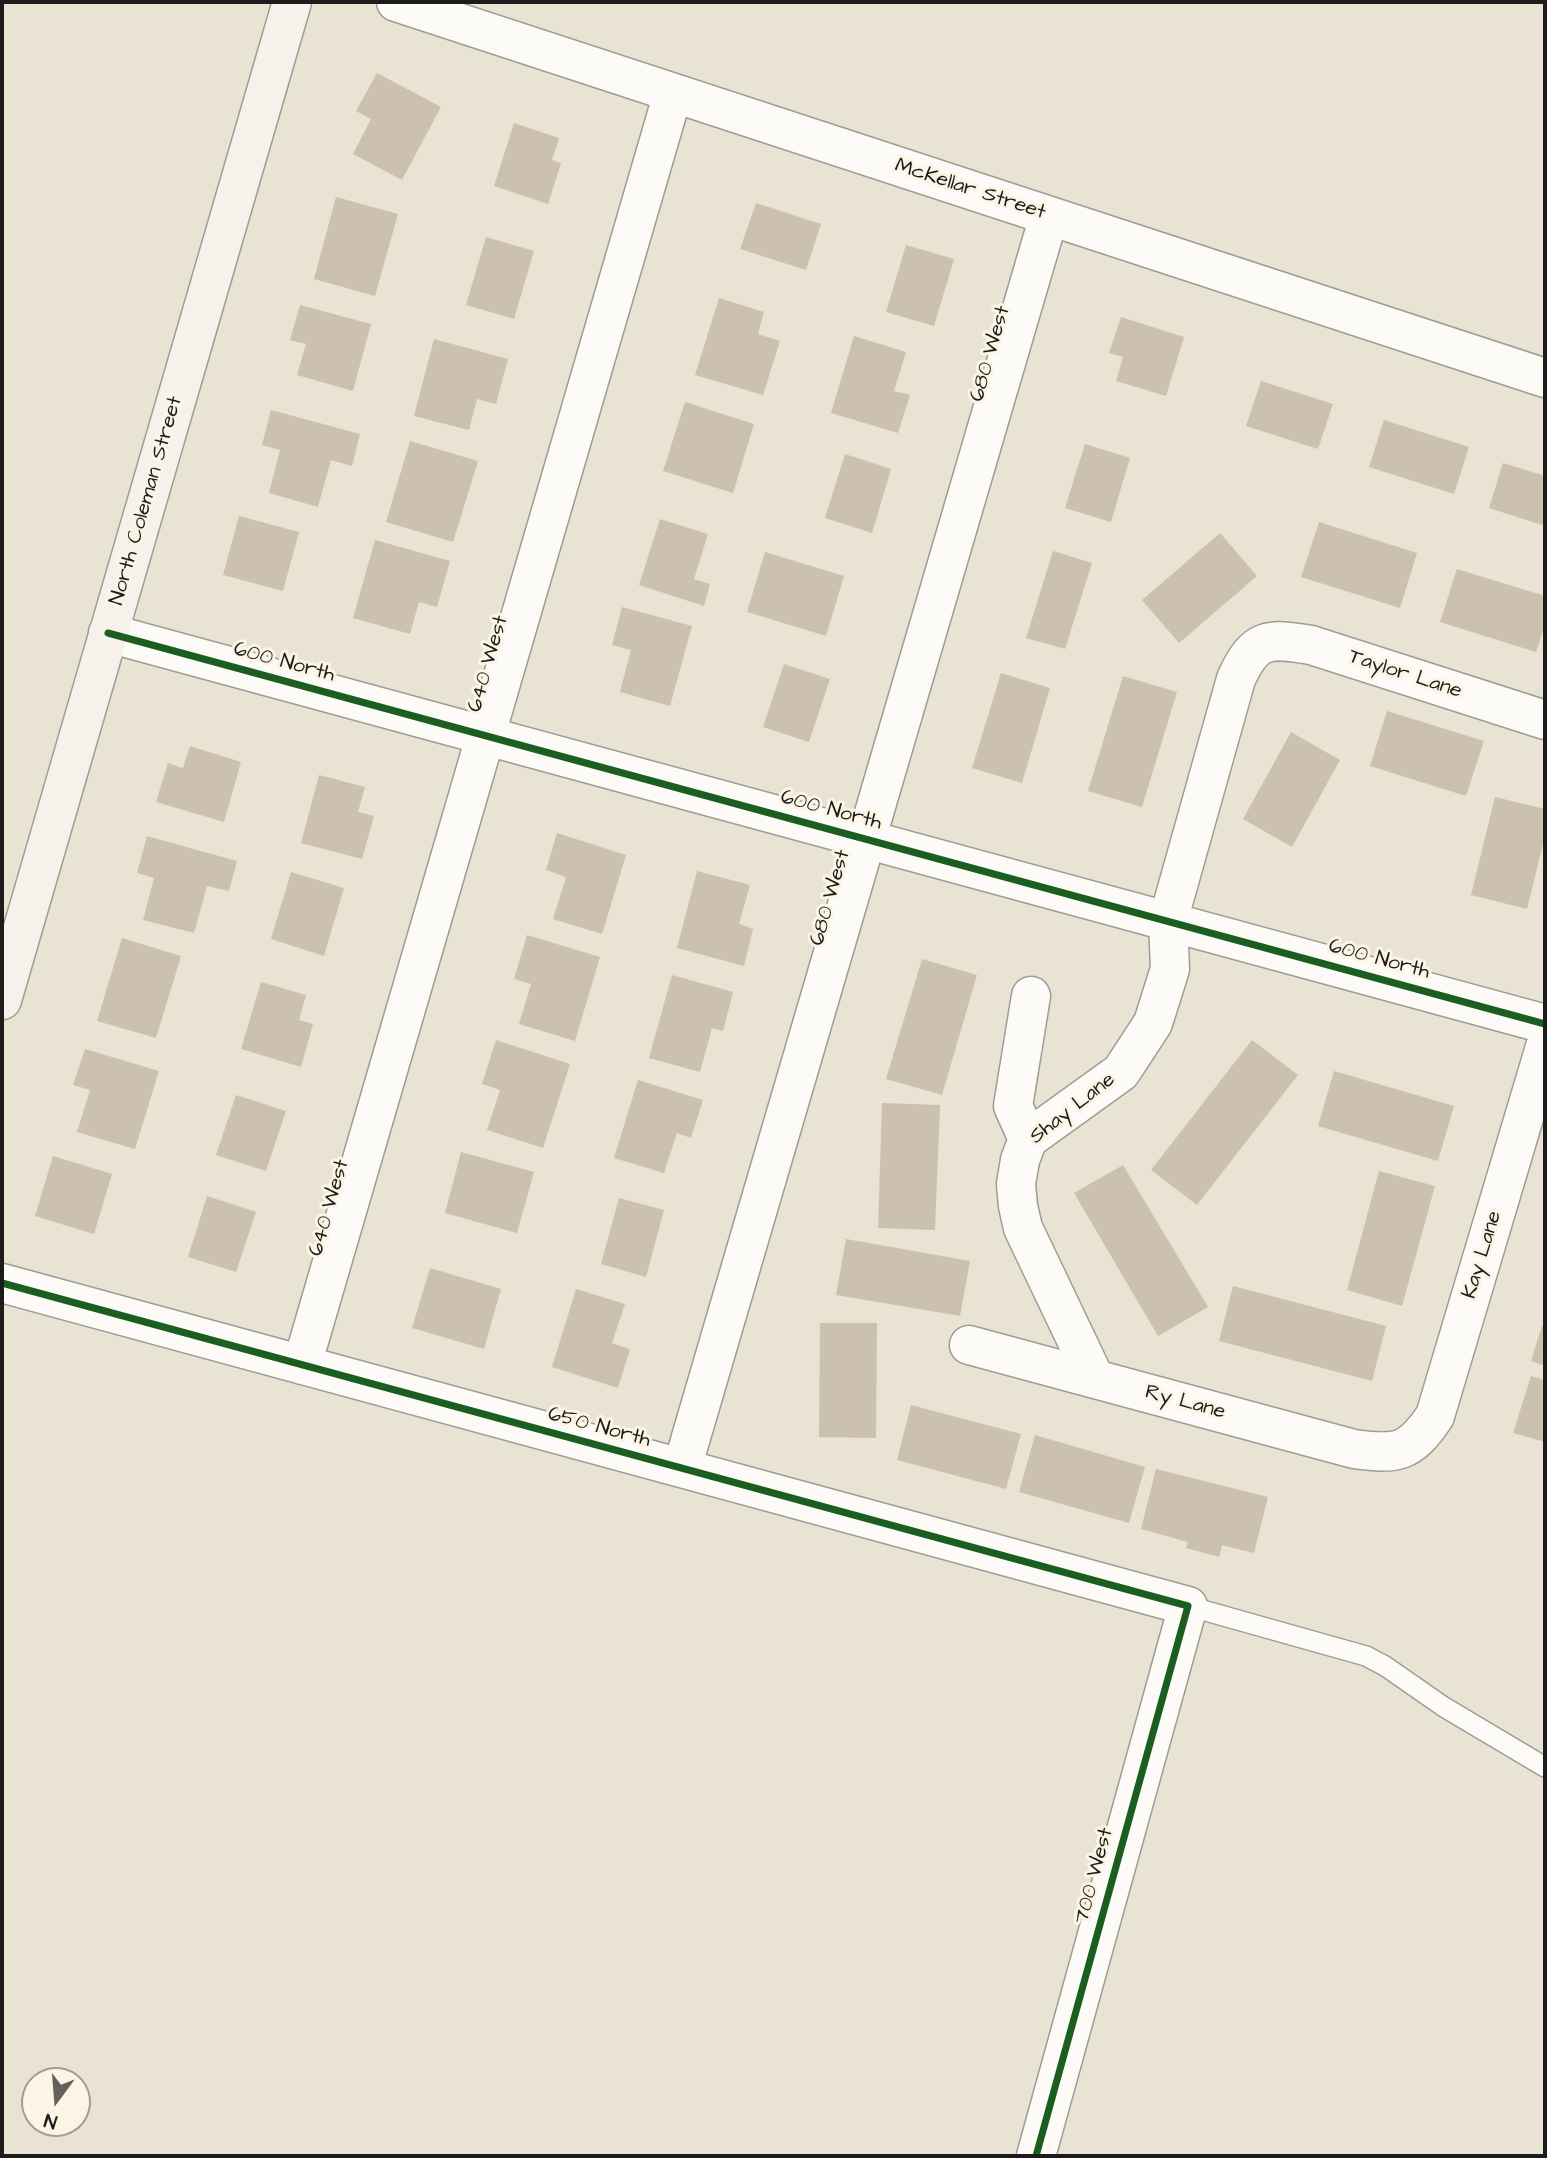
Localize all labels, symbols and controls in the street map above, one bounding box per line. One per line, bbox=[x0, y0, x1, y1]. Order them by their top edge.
street label: McKellar Street bbox=[892, 154, 1048, 226]
street label: 680 West bbox=[965, 303, 1017, 405]
street label: North Coleman Street bbox=[105, 394, 189, 608]
street label: 640 West bbox=[463, 613, 515, 715]
street label: 600 North bbox=[231, 637, 337, 689]
street label: Taylor Lane bbox=[1345, 645, 1465, 705]
street label: 600 North bbox=[778, 785, 884, 837]
street label: 680 West bbox=[805, 847, 857, 949]
street label: 600 North bbox=[1326, 934, 1432, 986]
street label: Shay Lane bbox=[1025, 1068, 1121, 1150]
street label: 640 West bbox=[304, 1157, 356, 1259]
street label: Kay Lane bbox=[1458, 1208, 1508, 1302]
street label: Ry Lane bbox=[1142, 1380, 1228, 1426]
street label: 650 North bbox=[545, 1402, 653, 1454]
street label: 700 West bbox=[1070, 1825, 1120, 1927]
north arrow bbox=[21, 2067, 91, 2137]
text: N bbox=[41, 2106, 60, 2135]

